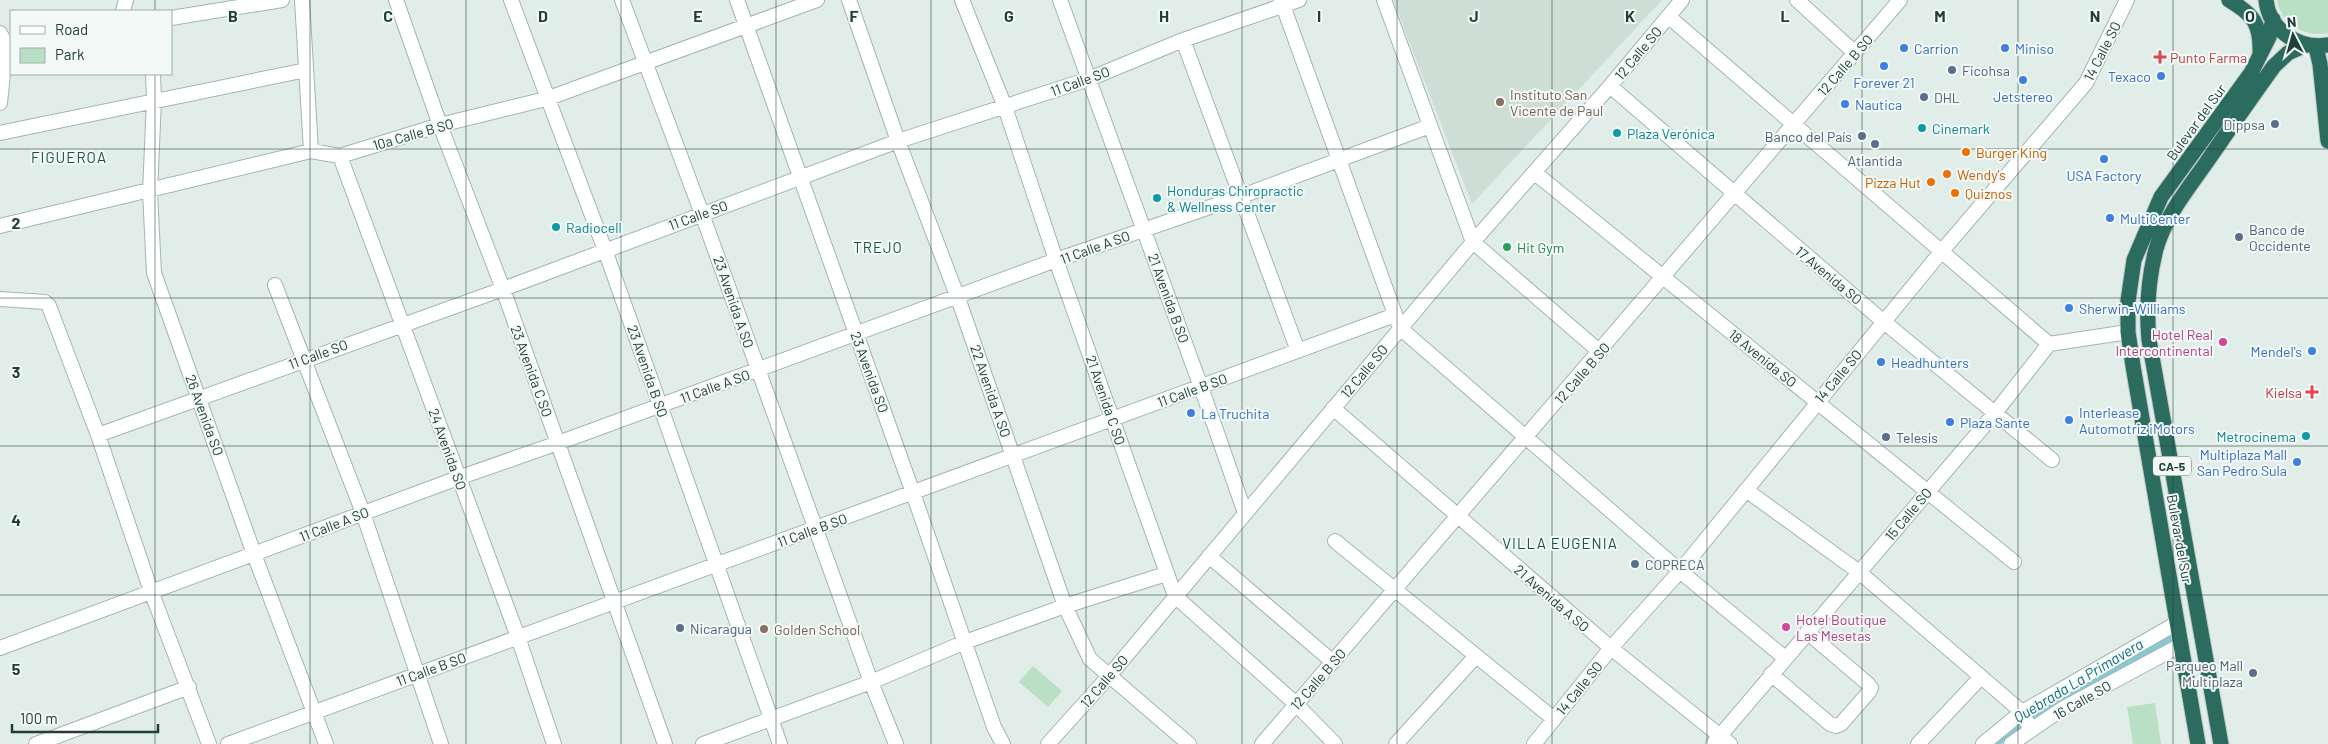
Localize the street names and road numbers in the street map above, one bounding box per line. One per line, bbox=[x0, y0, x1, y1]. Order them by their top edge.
street label: 14 Calle SO bbox=[2080, 18, 2124, 84]
street label: 12 Calle SO bbox=[1611, 23, 1665, 83]
street label: 12 Calle B SO bbox=[1814, 31, 1876, 99]
street label: 11 Calle SO bbox=[1048, 62, 1112, 100]
street label: Bulevar del Sur bbox=[2163, 81, 2229, 163]
street label: 10a Calle B SO bbox=[371, 114, 455, 154]
street label: 11 Calle SO bbox=[666, 196, 730, 234]
street label: 11 Calle A SO bbox=[1058, 227, 1132, 267]
street label: 17 Avenida SO bbox=[1792, 242, 1866, 308]
street label: 21 Avenida B SO bbox=[1145, 251, 1193, 345]
street label: 23 Avenida A SO bbox=[710, 254, 758, 350]
street label: 23 Avenida C SO bbox=[508, 323, 556, 419]
street label: 23 Avenida B SO bbox=[624, 323, 672, 419]
street label: 18 Avenida SO bbox=[1726, 325, 1800, 391]
street label: 23 Avenida SO bbox=[847, 329, 893, 415]
street label: 11 Calle SO bbox=[286, 335, 350, 373]
street label: 12 Calle B SO bbox=[1551, 339, 1613, 407]
street label: 12 Calle SO bbox=[1337, 341, 1391, 401]
street label: 22 Avenida A SO bbox=[967, 343, 1015, 439]
street label: 14 Calle SO bbox=[1811, 346, 1865, 406]
street label: 21 Avenida C SO bbox=[1083, 353, 1129, 447]
street label: 11 Calle A SO bbox=[678, 366, 752, 406]
street label: 11 Calle B SO bbox=[1155, 369, 1229, 411]
street label: 26 Avenida SO bbox=[182, 372, 228, 458]
street label: 24 Avenida SO bbox=[425, 406, 471, 492]
road number: CA-5 bbox=[2153, 456, 2191, 476]
street label: 15 Calle SO bbox=[1881, 484, 1935, 544]
street label: Bulevar del Sur bbox=[2164, 493, 2196, 585]
street label: 11 Calle A SO bbox=[297, 503, 371, 545]
street label: 11 Calle B SO bbox=[775, 509, 849, 551]
street label: 21 Avenida A SO bbox=[1511, 561, 1593, 635]
street label: 12 Calle B SO bbox=[1287, 645, 1349, 713]
street label: 11 Calle B SO bbox=[394, 648, 468, 690]
street label: 12 Calle SO bbox=[1076, 651, 1132, 711]
street label: 14 Calle SO bbox=[1552, 658, 1606, 718]
street label: 16 Calle SO bbox=[2050, 677, 2114, 723]

